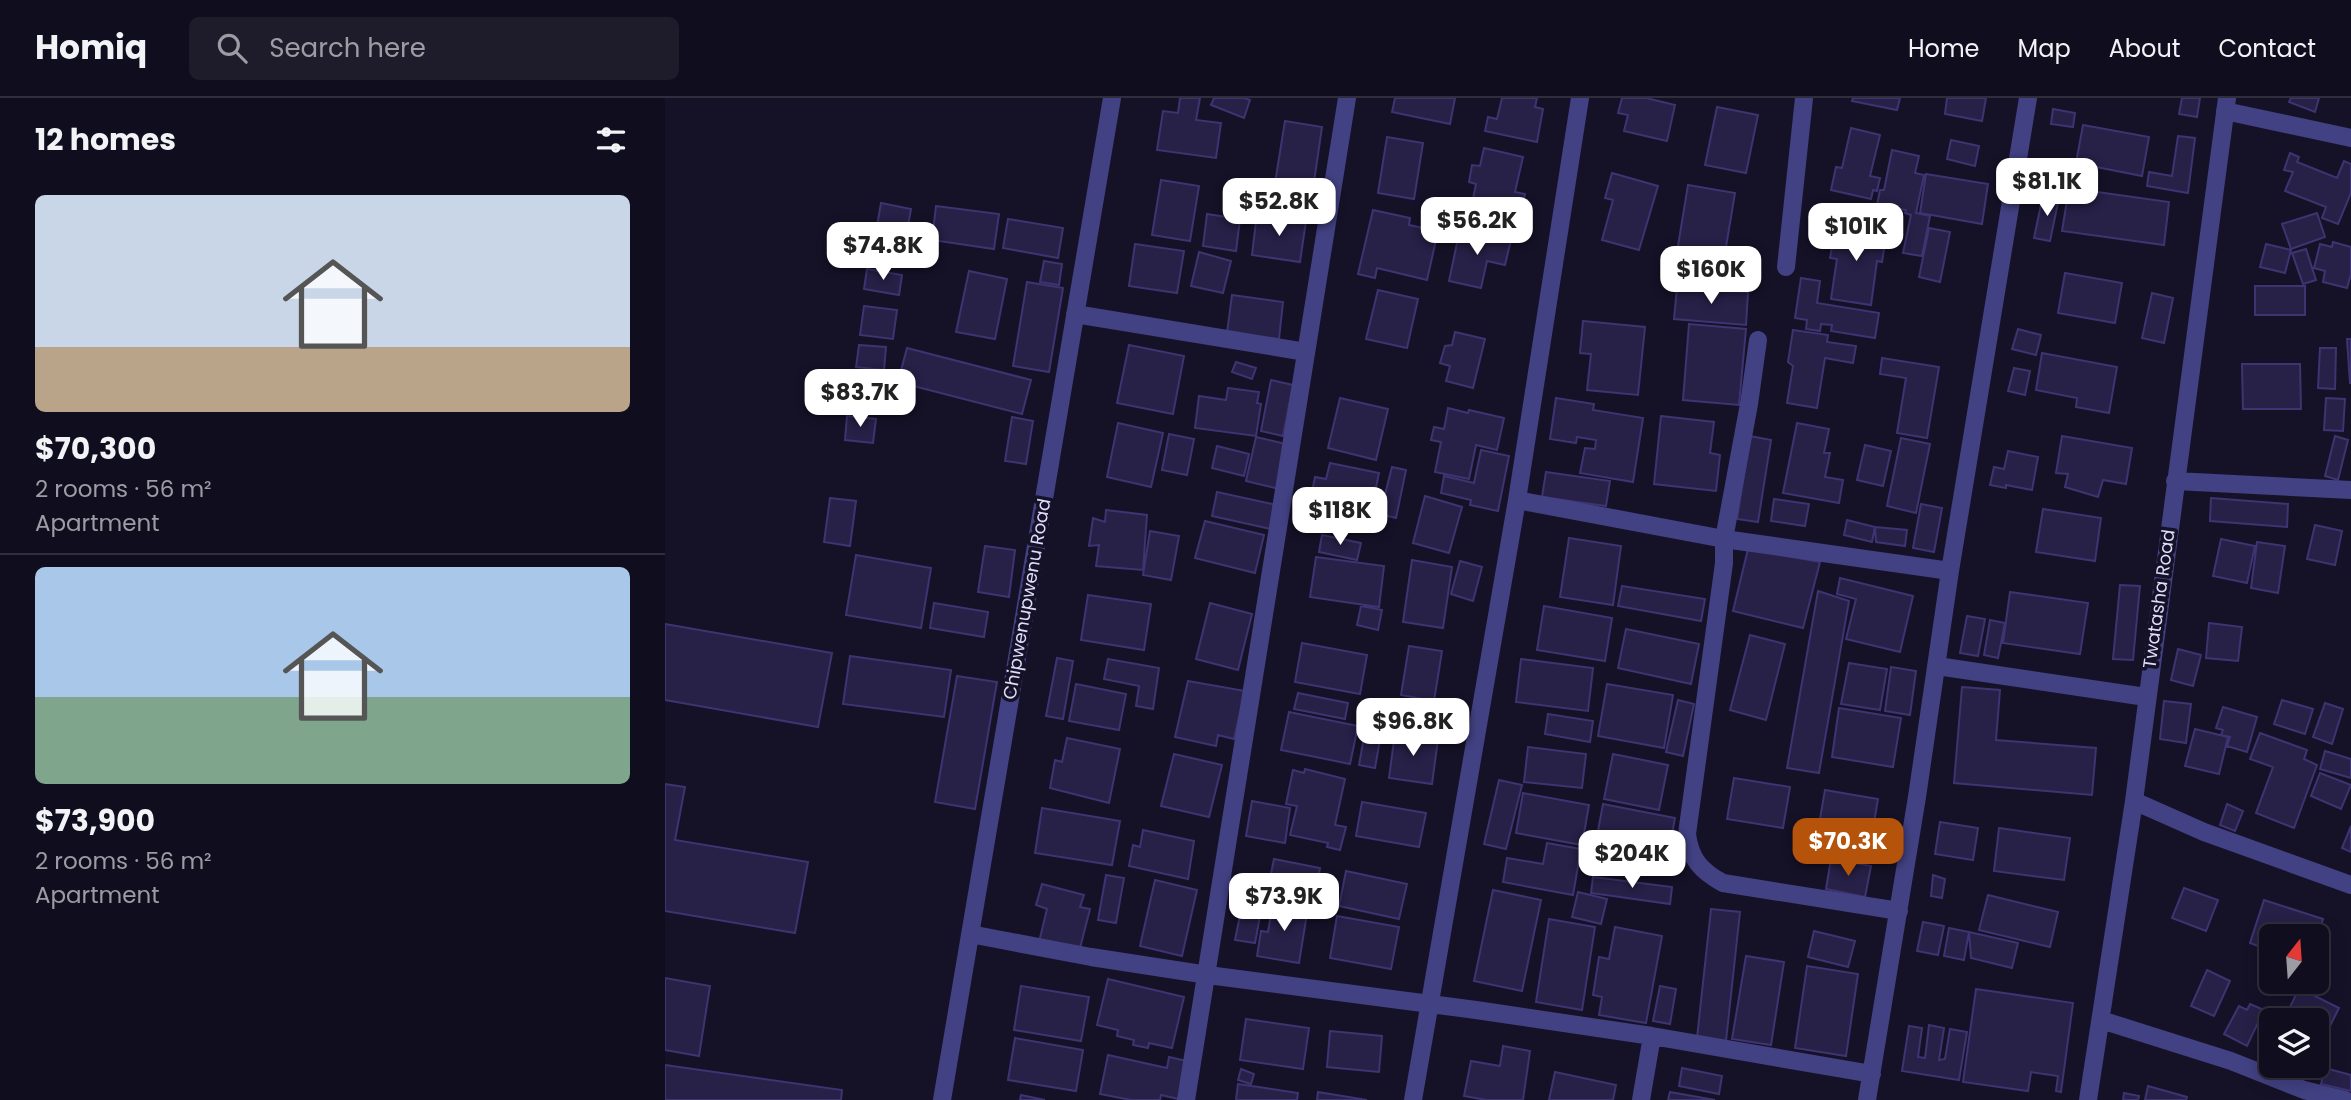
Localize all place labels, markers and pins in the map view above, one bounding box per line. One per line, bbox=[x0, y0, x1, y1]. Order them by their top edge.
pin: $81.1K bbox=[1990, 158, 2104, 218]
pin: $52.8K bbox=[1222, 178, 1336, 238]
pin: $56.2K bbox=[1420, 198, 1534, 257]
pin: $101K bbox=[1807, 204, 1905, 263]
pin: $74.8K bbox=[826, 222, 940, 282]
pin: $160K bbox=[1662, 246, 1760, 306]
pin: $83.7K bbox=[803, 370, 917, 429]
pin: $118K bbox=[1291, 488, 1389, 547]
pin: $96.8K bbox=[1356, 698, 1470, 758]
pin: $70.3K bbox=[1791, 818, 1905, 878]
pin: $204K bbox=[1583, 830, 1681, 890]
pin: $73.9K bbox=[1227, 874, 1341, 933]

